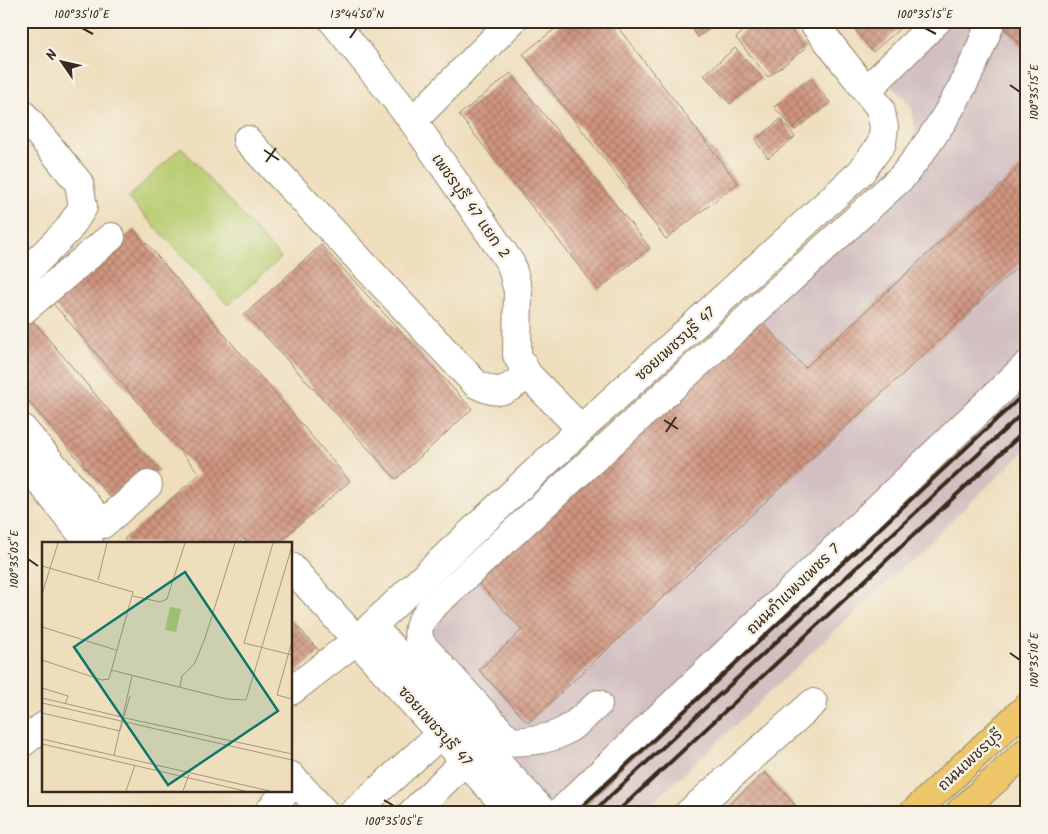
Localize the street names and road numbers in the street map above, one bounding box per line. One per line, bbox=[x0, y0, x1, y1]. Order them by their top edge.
street label: เพชรบุุรี 47 แยก 2 bbox=[425, 149, 515, 264]
street label: ซอยเพชรบุรี 47 bbox=[630, 301, 722, 388]
street label: ถนนกำแพงเพชร 7 bbox=[741, 538, 847, 641]
street label: ซอยเพชรบุรี 47 bbox=[391, 681, 478, 773]
street label: ถนนเพชรบุรี bbox=[933, 724, 1009, 797]

